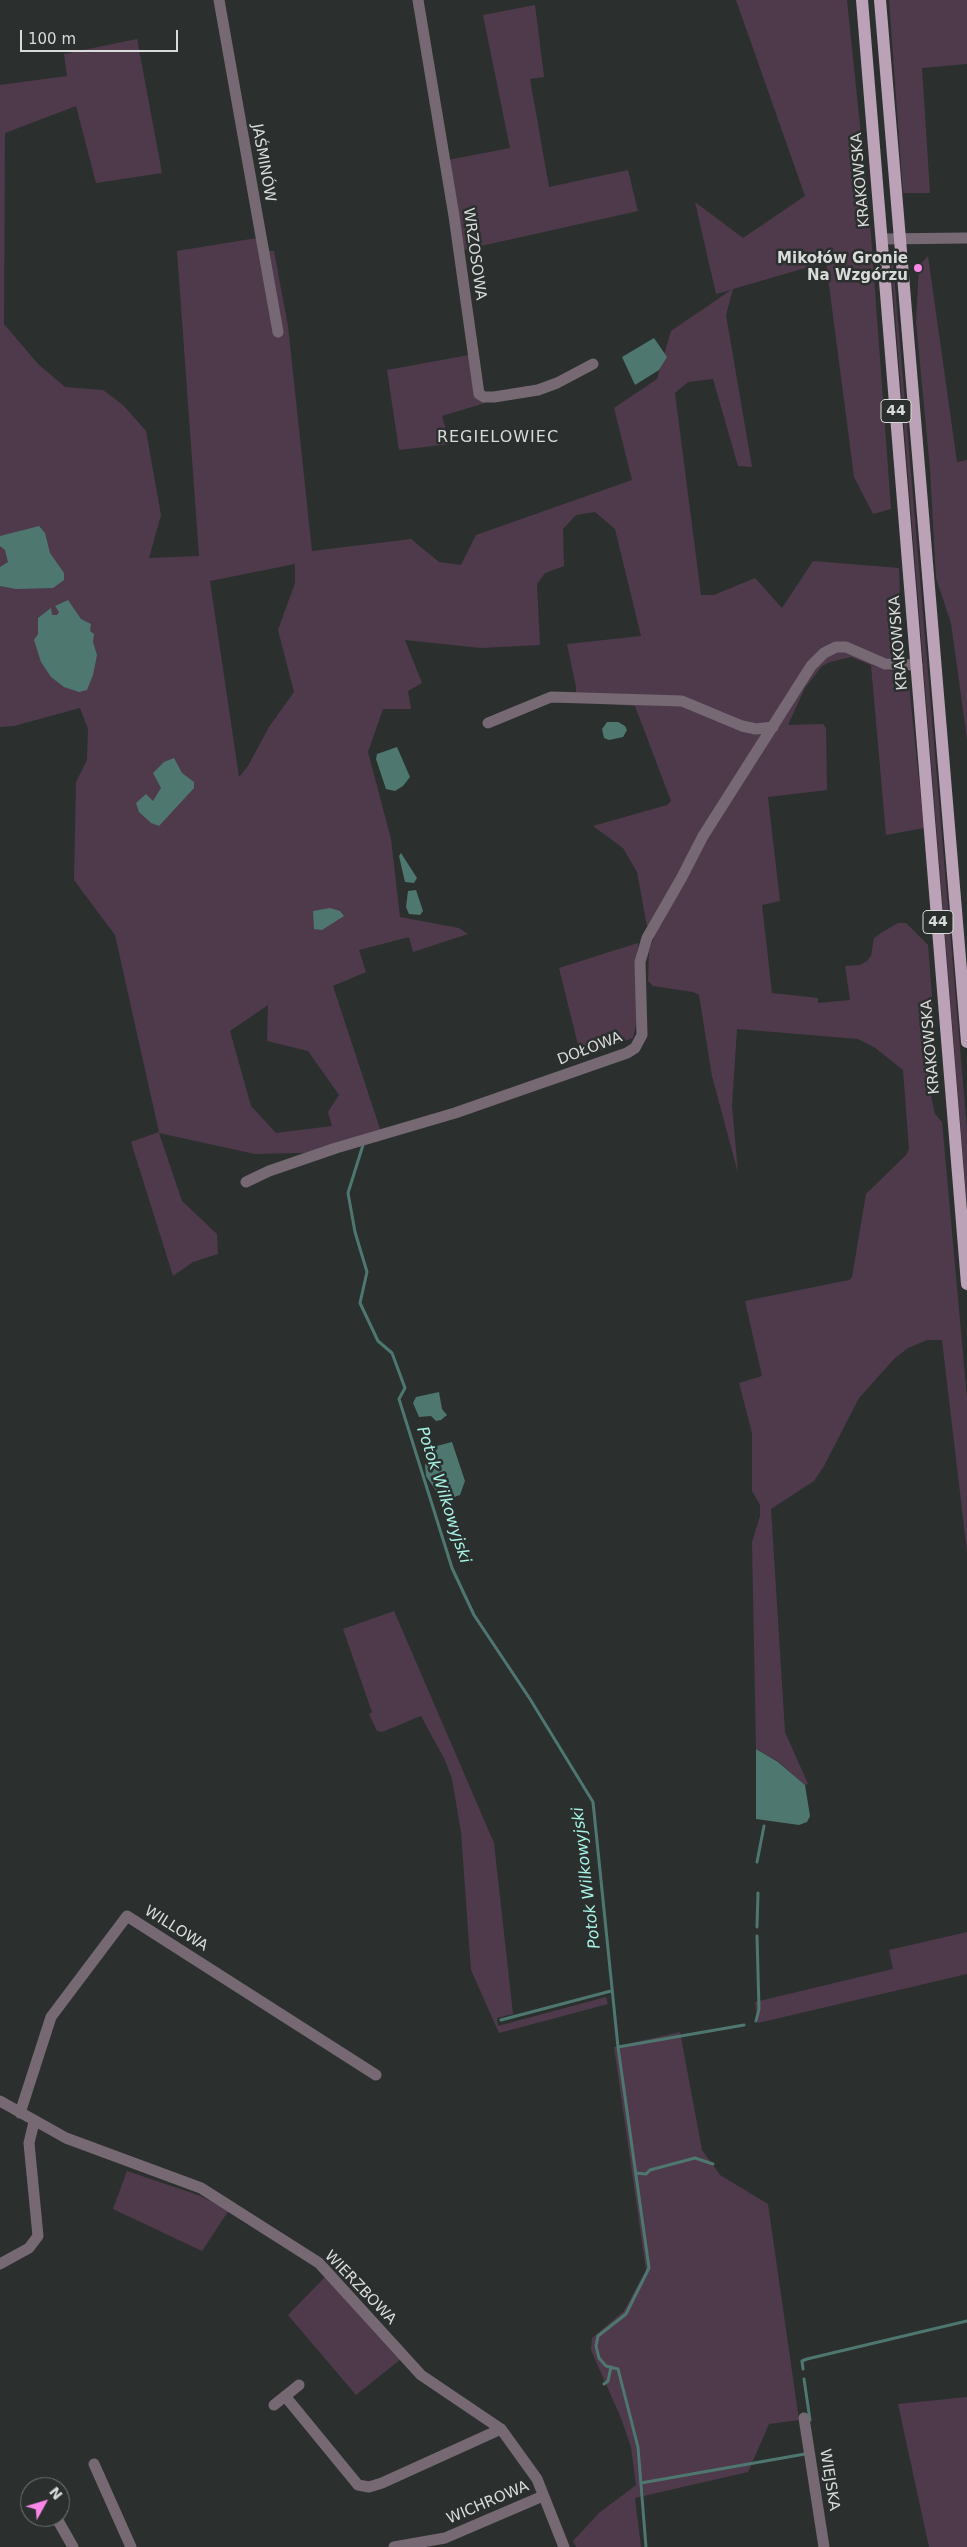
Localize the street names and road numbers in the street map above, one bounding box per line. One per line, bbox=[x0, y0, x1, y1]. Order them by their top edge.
street label: JAŚMINÓW bbox=[247, 122, 279, 204]
street label: KRAKOWSKA bbox=[848, 132, 874, 228]
street label: WRZOSOWA bbox=[459, 207, 489, 301]
road number: 44 bbox=[881, 400, 911, 422]
street label: KRAKOWSKA bbox=[886, 595, 912, 691]
road number: 44 bbox=[923, 910, 953, 934]
street label: KRAKOWSKA bbox=[918, 999, 944, 1095]
street label: DOŁOWA bbox=[555, 1028, 625, 1070]
street label: WILLOWA bbox=[141, 1902, 211, 1956]
street label: WIERZBOWA bbox=[320, 2247, 400, 2329]
street label: WIEJSKA bbox=[815, 2448, 843, 2512]
street label: WICHROWA bbox=[444, 2478, 532, 2528]

